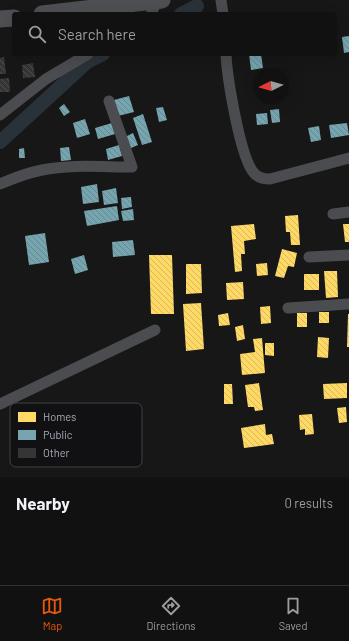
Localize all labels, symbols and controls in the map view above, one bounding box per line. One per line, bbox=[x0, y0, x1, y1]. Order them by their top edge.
search box bbox=[12, 12, 337, 56]
icon: search bbox=[26, 23, 48, 45]
text: Search here bbox=[58, 25, 136, 43]
north arrow bbox=[253, 68, 289, 104]
legend bbox=[10, 403, 142, 467]
text: Homes bbox=[43, 410, 76, 423]
text: Public bbox=[43, 428, 73, 441]
text: Other bbox=[43, 446, 70, 459]
text: Nearby bbox=[16, 493, 70, 513]
text: 0 results bbox=[284, 495, 333, 511]
tab: Map bbox=[41, 595, 63, 632]
tab: Directions bbox=[146, 595, 196, 632]
tab: Saved bbox=[279, 595, 308, 632]

